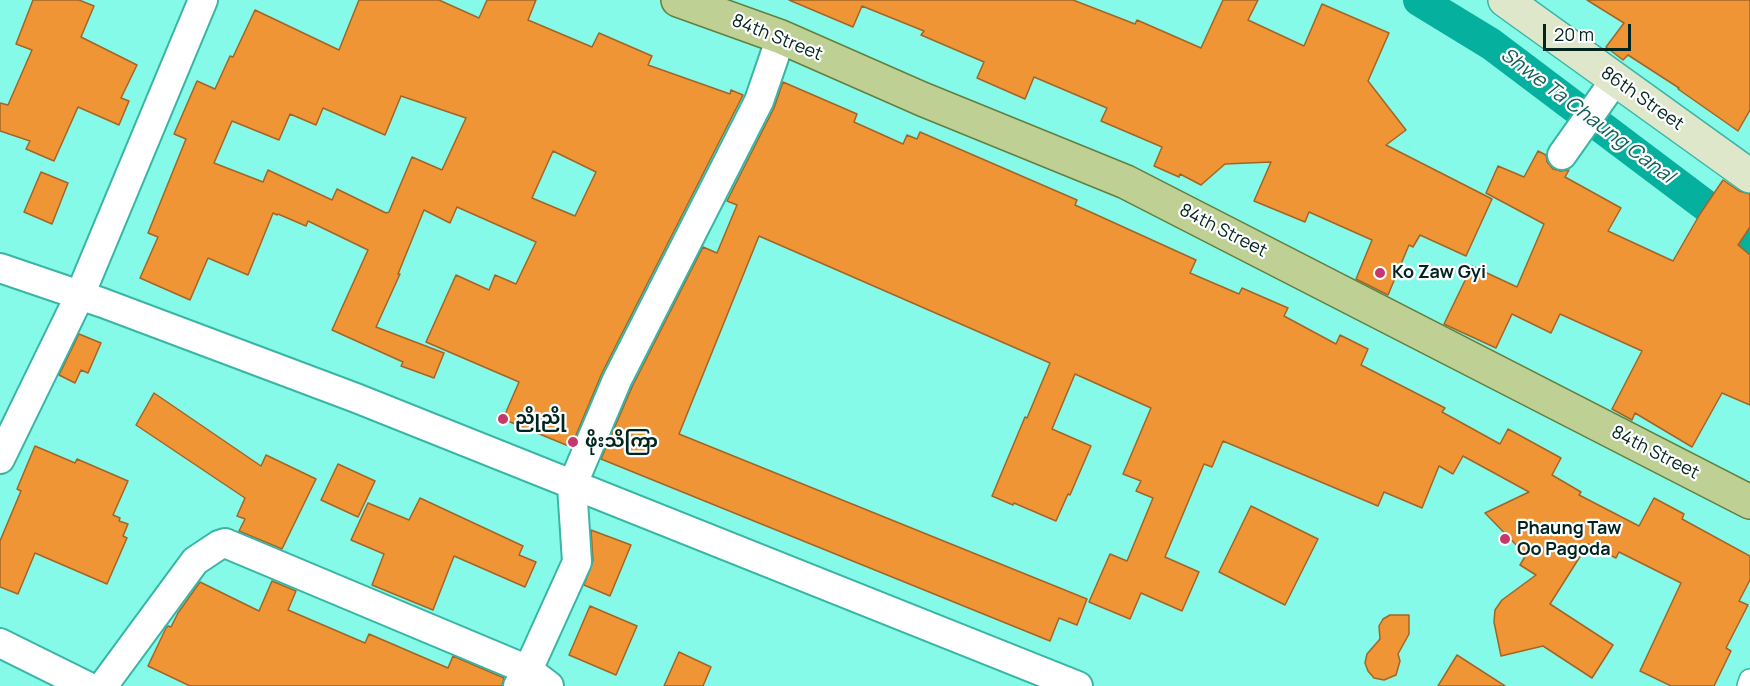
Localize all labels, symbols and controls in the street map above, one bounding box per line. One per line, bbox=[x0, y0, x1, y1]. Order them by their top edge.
street label: 84th Street bbox=[729, 10, 825, 66]
scale bar bbox=[1546, 12, 1634, 50]
text: 20 m bbox=[1554, 22, 1594, 46]
water label: Shwe Ta Chaung Canal bbox=[1496, 43, 1678, 189]
street label: 86th Street bbox=[1596, 63, 1688, 135]
street label: 84th Street bbox=[1176, 200, 1270, 262]
place label: Ko Zaw Gyi bbox=[1392, 262, 1486, 284]
marker: Ko Zaw Gyi bbox=[1373, 266, 1387, 280]
place label: ညိုညို bbox=[515, 408, 566, 430]
marker: ညိုညို bbox=[496, 412, 510, 426]
street label: 84th Street bbox=[1608, 422, 1702, 484]
place label: ဖိုးသိကြာ bbox=[585, 431, 658, 453]
marker: ဖိုးသိကြာ bbox=[566, 435, 580, 449]
place label: Phaung Taw Oo Pagoda bbox=[1517, 518, 1621, 560]
marker: Phaung Taw Oo Pagoda bbox=[1498, 532, 1512, 546]

